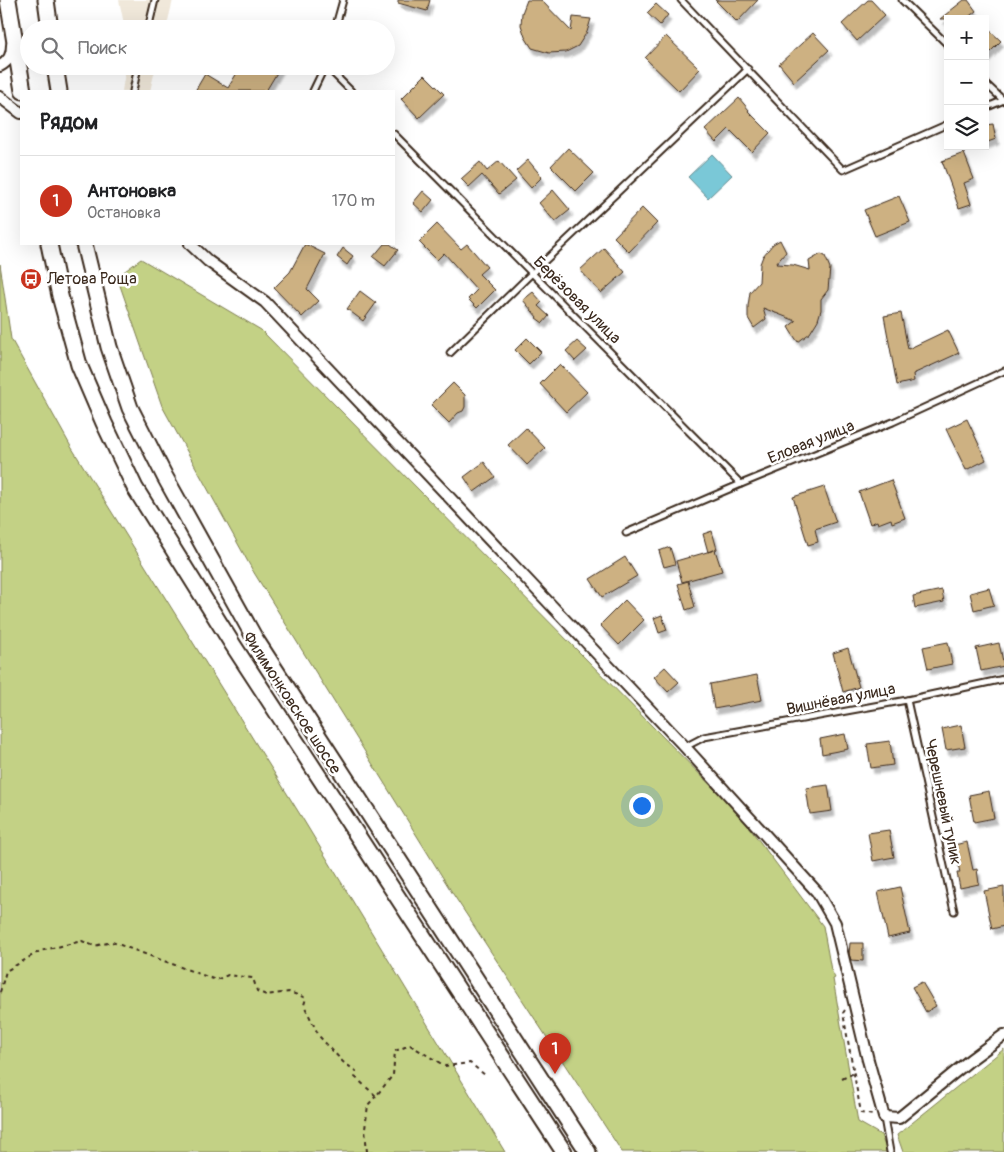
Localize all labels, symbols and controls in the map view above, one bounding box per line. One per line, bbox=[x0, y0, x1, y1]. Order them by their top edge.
map controls bbox=[944, 15, 989, 150]
button: + bbox=[944, 15, 989, 60]
search box bbox=[20, 20, 395, 75]
icon: search bbox=[38, 34, 66, 62]
text: Поиск bbox=[78, 36, 128, 60]
button: − bbox=[944, 60, 989, 105]
button: layers bbox=[944, 105, 989, 150]
text: Рядом bbox=[40, 109, 98, 136]
text: Антоновка bbox=[87, 179, 176, 203]
text: 1 bbox=[53, 191, 59, 211]
text: 170 m bbox=[332, 191, 375, 211]
text: Остановка bbox=[87, 203, 161, 223]
street label: Берёзовая улица bbox=[529, 252, 625, 348]
bus stop icon: Летова Роща bbox=[19, 267, 43, 291]
place label: Летова Роща bbox=[46, 269, 137, 289]
street label: Еловая улица bbox=[765, 416, 857, 468]
street label: Филимонковское шоссе bbox=[239, 628, 346, 778]
street label: Вишнёвая улица bbox=[785, 679, 897, 719]
street label: Черешневый тупик bbox=[920, 737, 966, 867]
your location bbox=[629, 793, 655, 819]
pin: 1 bbox=[539, 1033, 571, 1074]

